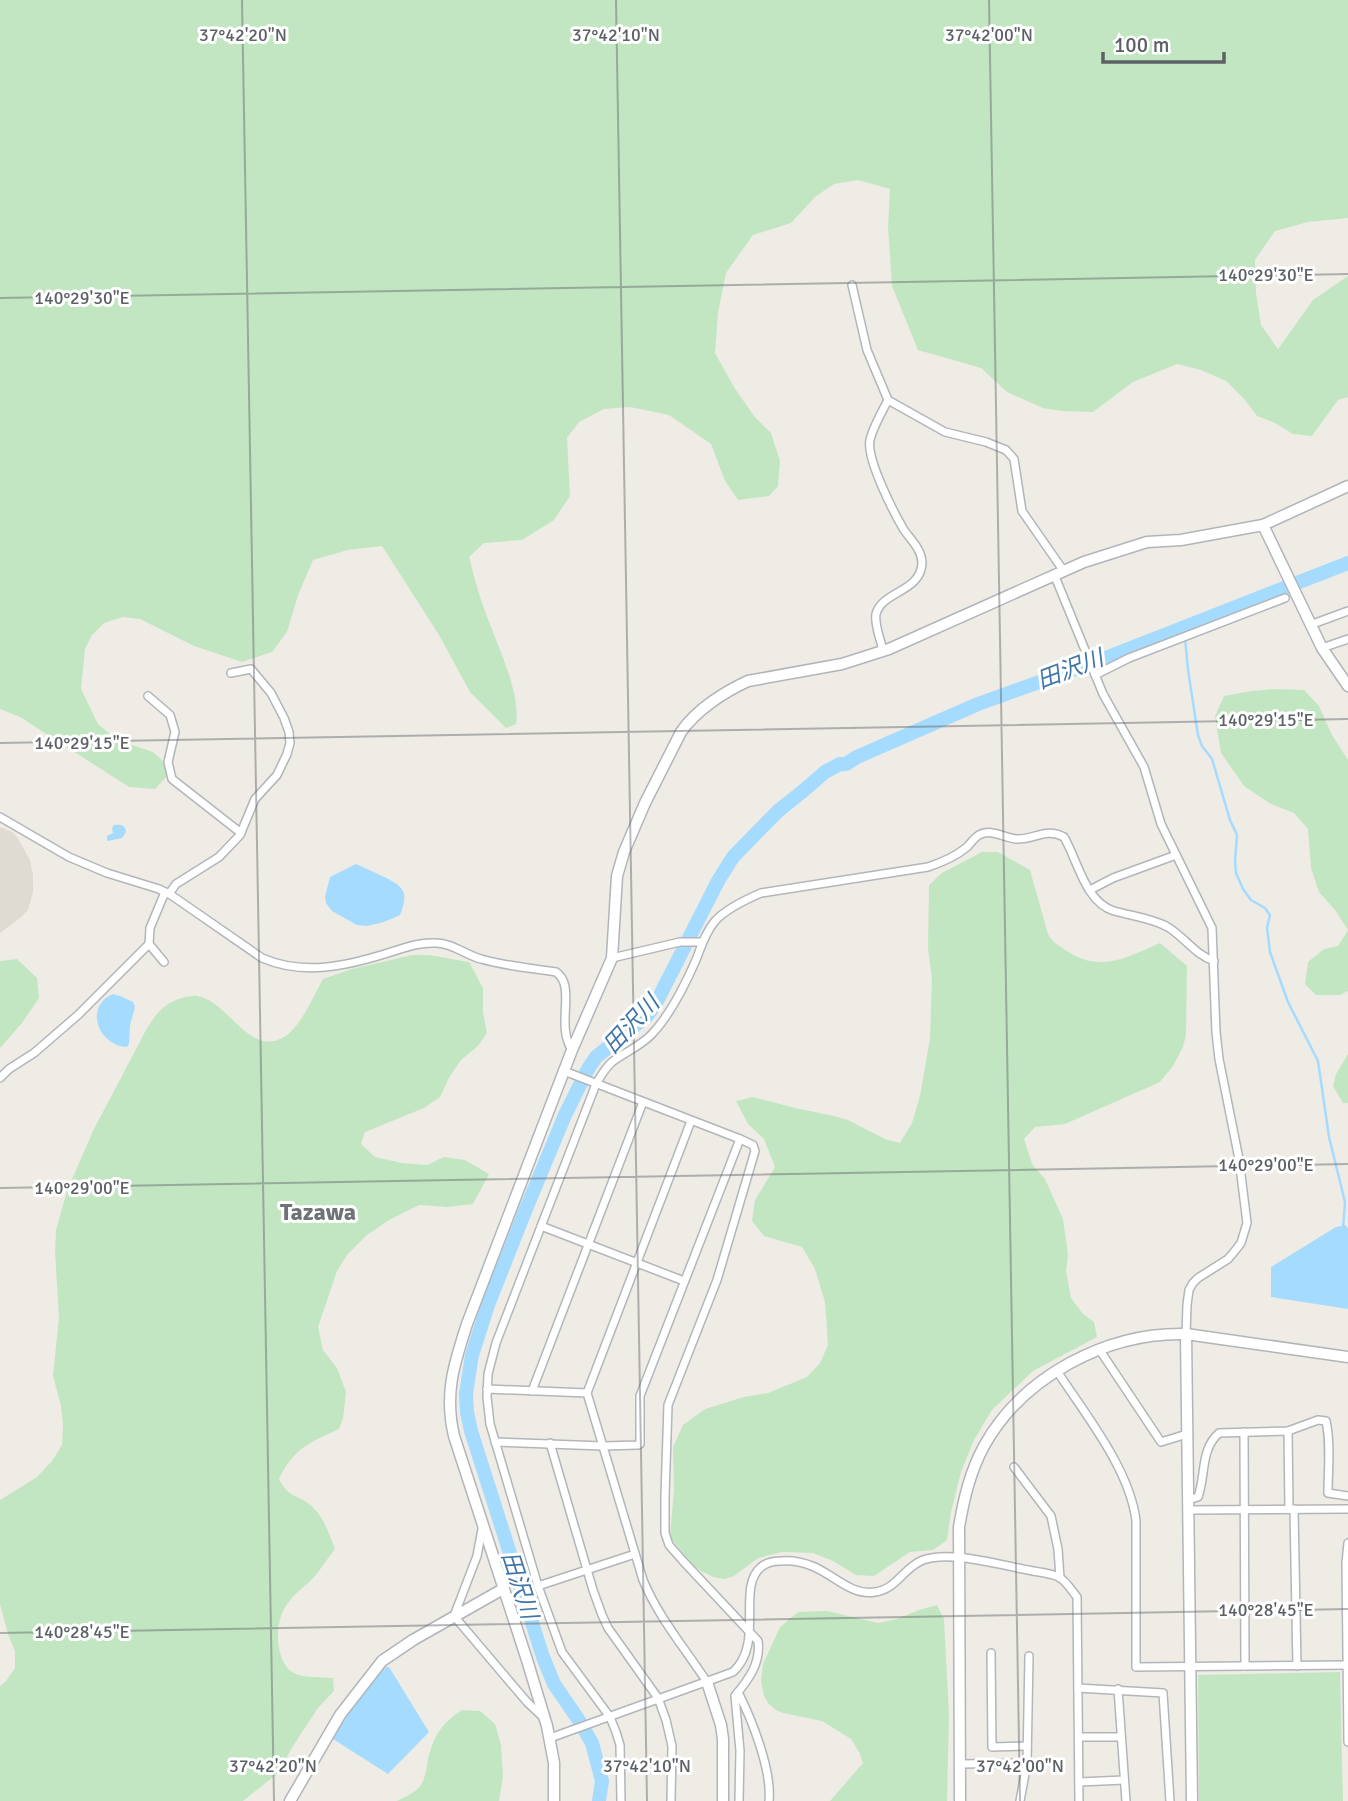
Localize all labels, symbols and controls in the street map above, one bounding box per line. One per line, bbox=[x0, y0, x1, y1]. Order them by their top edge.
scale bar bbox=[1103, 21, 1224, 65]
text: 37°42'20"N bbox=[199, 24, 287, 46]
text: 37°42'10"N bbox=[572, 24, 660, 46]
text: 37°42'00"N bbox=[945, 24, 1033, 46]
text: 100 m bbox=[1114, 32, 1169, 58]
text: 140°29'30"E bbox=[1218, 264, 1314, 286]
text: 140°29'30"E bbox=[34, 287, 130, 309]
water label: 田沢川 bbox=[1033, 642, 1110, 695]
text: 140°29'15"E bbox=[1218, 709, 1314, 731]
text: 140°29'15"E bbox=[34, 732, 130, 754]
water label: 田沢川 bbox=[597, 987, 668, 1059]
text: 140°29'00"E bbox=[1218, 1154, 1314, 1176]
text: 140°29'00"E bbox=[34, 1177, 130, 1199]
district label: Tazawa bbox=[280, 1197, 356, 1227]
water label: 田沢川 bbox=[495, 1548, 545, 1625]
text: 140°28'45"E bbox=[1218, 1599, 1314, 1621]
text: 140°28'45"E bbox=[34, 1621, 130, 1643]
text: 37°42'20"N bbox=[229, 1755, 317, 1777]
text: 37°42'10"N bbox=[603, 1755, 691, 1777]
text: 37°42'00"N bbox=[976, 1755, 1064, 1777]

